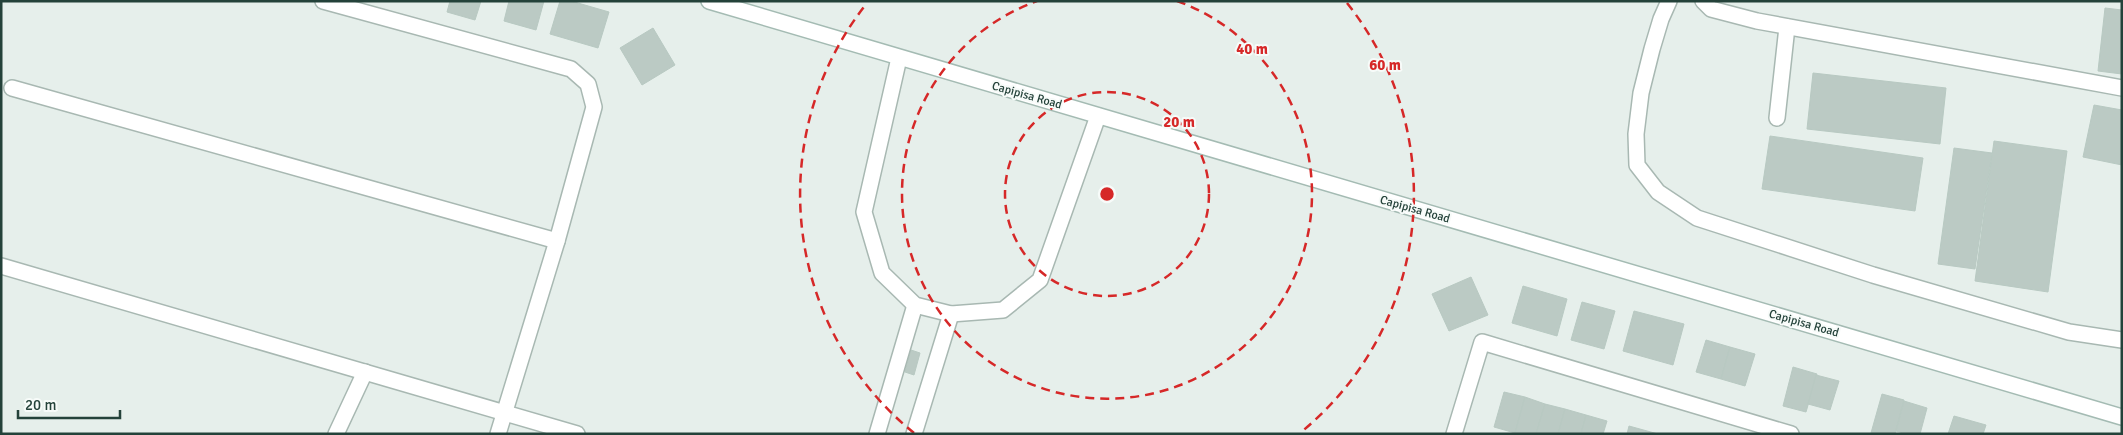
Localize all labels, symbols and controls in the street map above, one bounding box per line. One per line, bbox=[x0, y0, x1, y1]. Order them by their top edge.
text: 40 m bbox=[1236, 40, 1268, 58]
text: 60 m bbox=[1369, 56, 1401, 74]
street label: Capipisa Road bbox=[990, 78, 1064, 113]
text: 20 m bbox=[1163, 113, 1195, 131]
centre of rings bbox=[1098, 185, 1116, 203]
street label: Capipisa Road bbox=[1378, 192, 1452, 227]
street label: Capipisa Road bbox=[1767, 306, 1841, 341]
scale bar bbox=[18, 388, 120, 420]
text: 20 m bbox=[25, 396, 56, 414]

